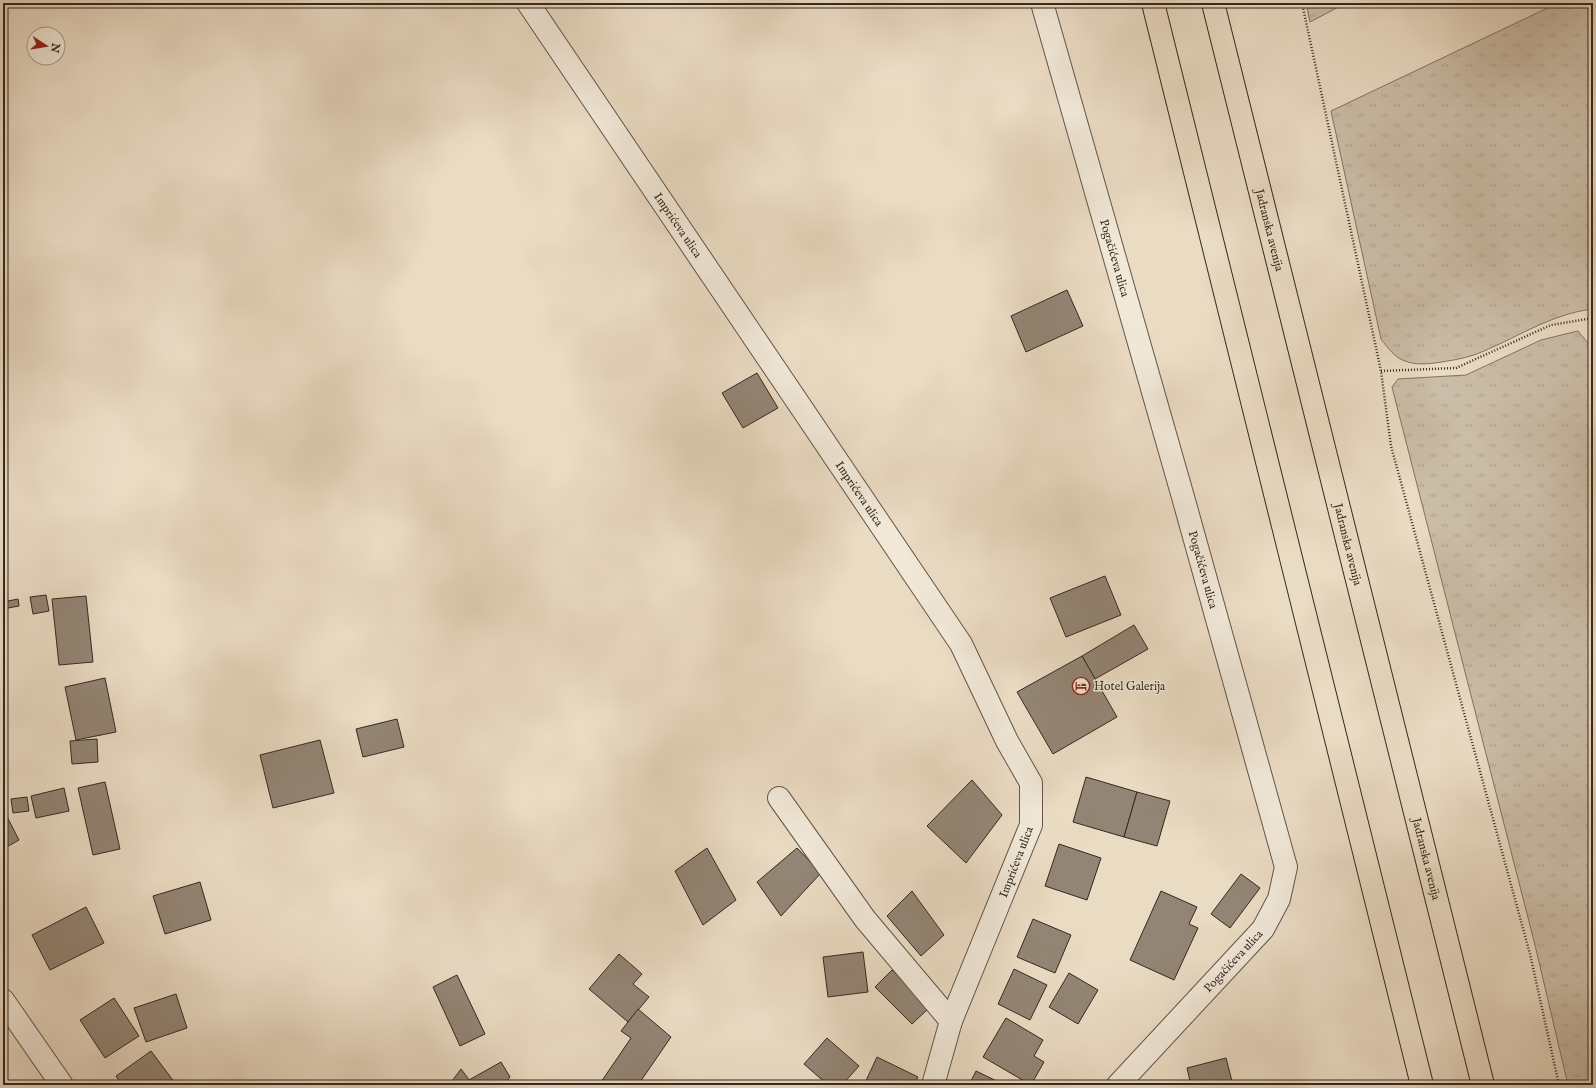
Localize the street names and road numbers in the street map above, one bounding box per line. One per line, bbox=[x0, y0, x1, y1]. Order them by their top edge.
street label: Jadranska avenija bbox=[1250, 186, 1287, 274]
street label: Imprićeva ulica bbox=[650, 190, 705, 261]
street label: Pogačićeva ulica bbox=[1096, 217, 1133, 299]
street label: Imprićeva ulica bbox=[832, 458, 887, 530]
street label: Jadranska avenija bbox=[1329, 500, 1365, 588]
street label: Pogačićeva ulica bbox=[1185, 529, 1221, 611]
street label: Jadranska avenija bbox=[1407, 814, 1444, 902]
street label: Imprićeva ulica bbox=[996, 824, 1038, 900]
street label: Pogačićeva ulica bbox=[1201, 926, 1267, 996]

